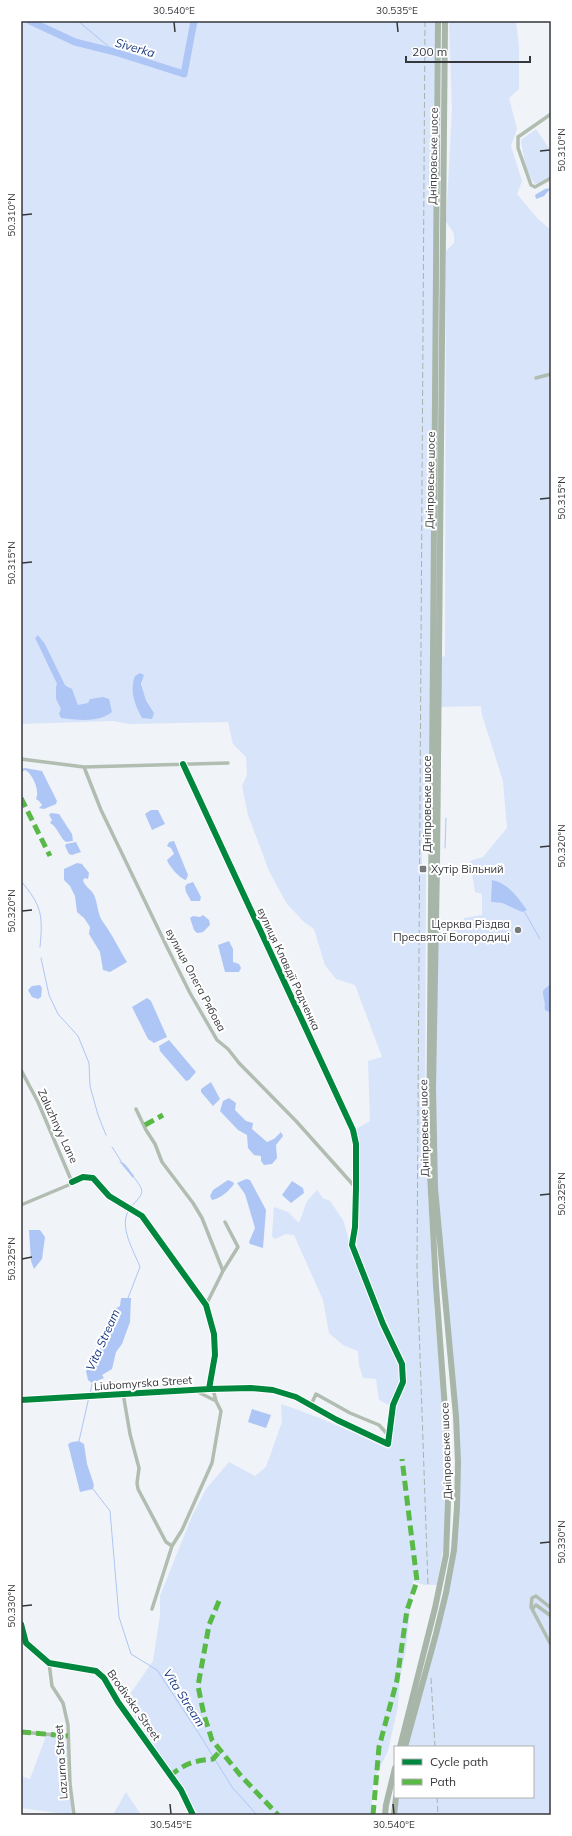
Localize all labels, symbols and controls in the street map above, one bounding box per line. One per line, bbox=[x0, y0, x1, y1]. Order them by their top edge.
text: 30.540°E bbox=[153, 4, 195, 17]
text: 30.535°E bbox=[376, 4, 418, 17]
water label: Siverka bbox=[113, 35, 157, 60]
scale bar bbox=[406, 38, 530, 64]
text: 200 m bbox=[412, 44, 447, 59]
street label: Дніпровське шосе bbox=[425, 107, 441, 205]
text: 50.310°N bbox=[555, 128, 568, 172]
text: 50.310°N bbox=[5, 193, 18, 237]
street label: Дніпровське шосе bbox=[422, 431, 438, 529]
text: 50.315°N bbox=[555, 476, 568, 520]
text: 50.315°N bbox=[5, 541, 18, 585]
street label: Дніпровське шосе bbox=[420, 755, 434, 853]
text: 50.320°N bbox=[555, 824, 568, 868]
place label: Хутір Вільний bbox=[431, 862, 504, 876]
marker: Хутір Вільний bbox=[418, 864, 428, 874]
text: 50.320°N bbox=[5, 889, 18, 933]
street label: вулиця Клавдії Радченка bbox=[254, 905, 324, 1033]
place label: Церква Різдва Пресвятої Богородиці bbox=[393, 917, 510, 944]
marker: Церква Різдва Пресвятої Богородиці bbox=[513, 925, 523, 935]
street label: вулиця Олега Рябова bbox=[163, 926, 229, 1034]
street label: Дніпровське шосе bbox=[416, 1079, 432, 1177]
street label: Zaluzhnyy Lane bbox=[35, 1087, 81, 1165]
text: 50.325°N bbox=[555, 1172, 568, 1216]
text: 50.325°N bbox=[5, 1237, 18, 1281]
water label: Vita Stream bbox=[82, 1307, 123, 1373]
street label: Liubomyrska Street bbox=[94, 1373, 193, 1393]
street label: Дніпровське шосе bbox=[437, 1402, 455, 1500]
text: 50.330°N bbox=[555, 1520, 568, 1564]
text: 50.330°N bbox=[5, 1584, 18, 1628]
water label: Vita Stream bbox=[160, 1666, 209, 1729]
street label: Brodivska Street bbox=[104, 1667, 164, 1743]
street label: Lazurna Street bbox=[51, 1724, 71, 1800]
legend bbox=[394, 1746, 534, 1798]
text: Cycle path bbox=[430, 1754, 488, 1769]
text: Path bbox=[430, 1774, 456, 1789]
text: 30.545°E bbox=[150, 1818, 192, 1831]
text: 30.540°E bbox=[373, 1818, 415, 1831]

